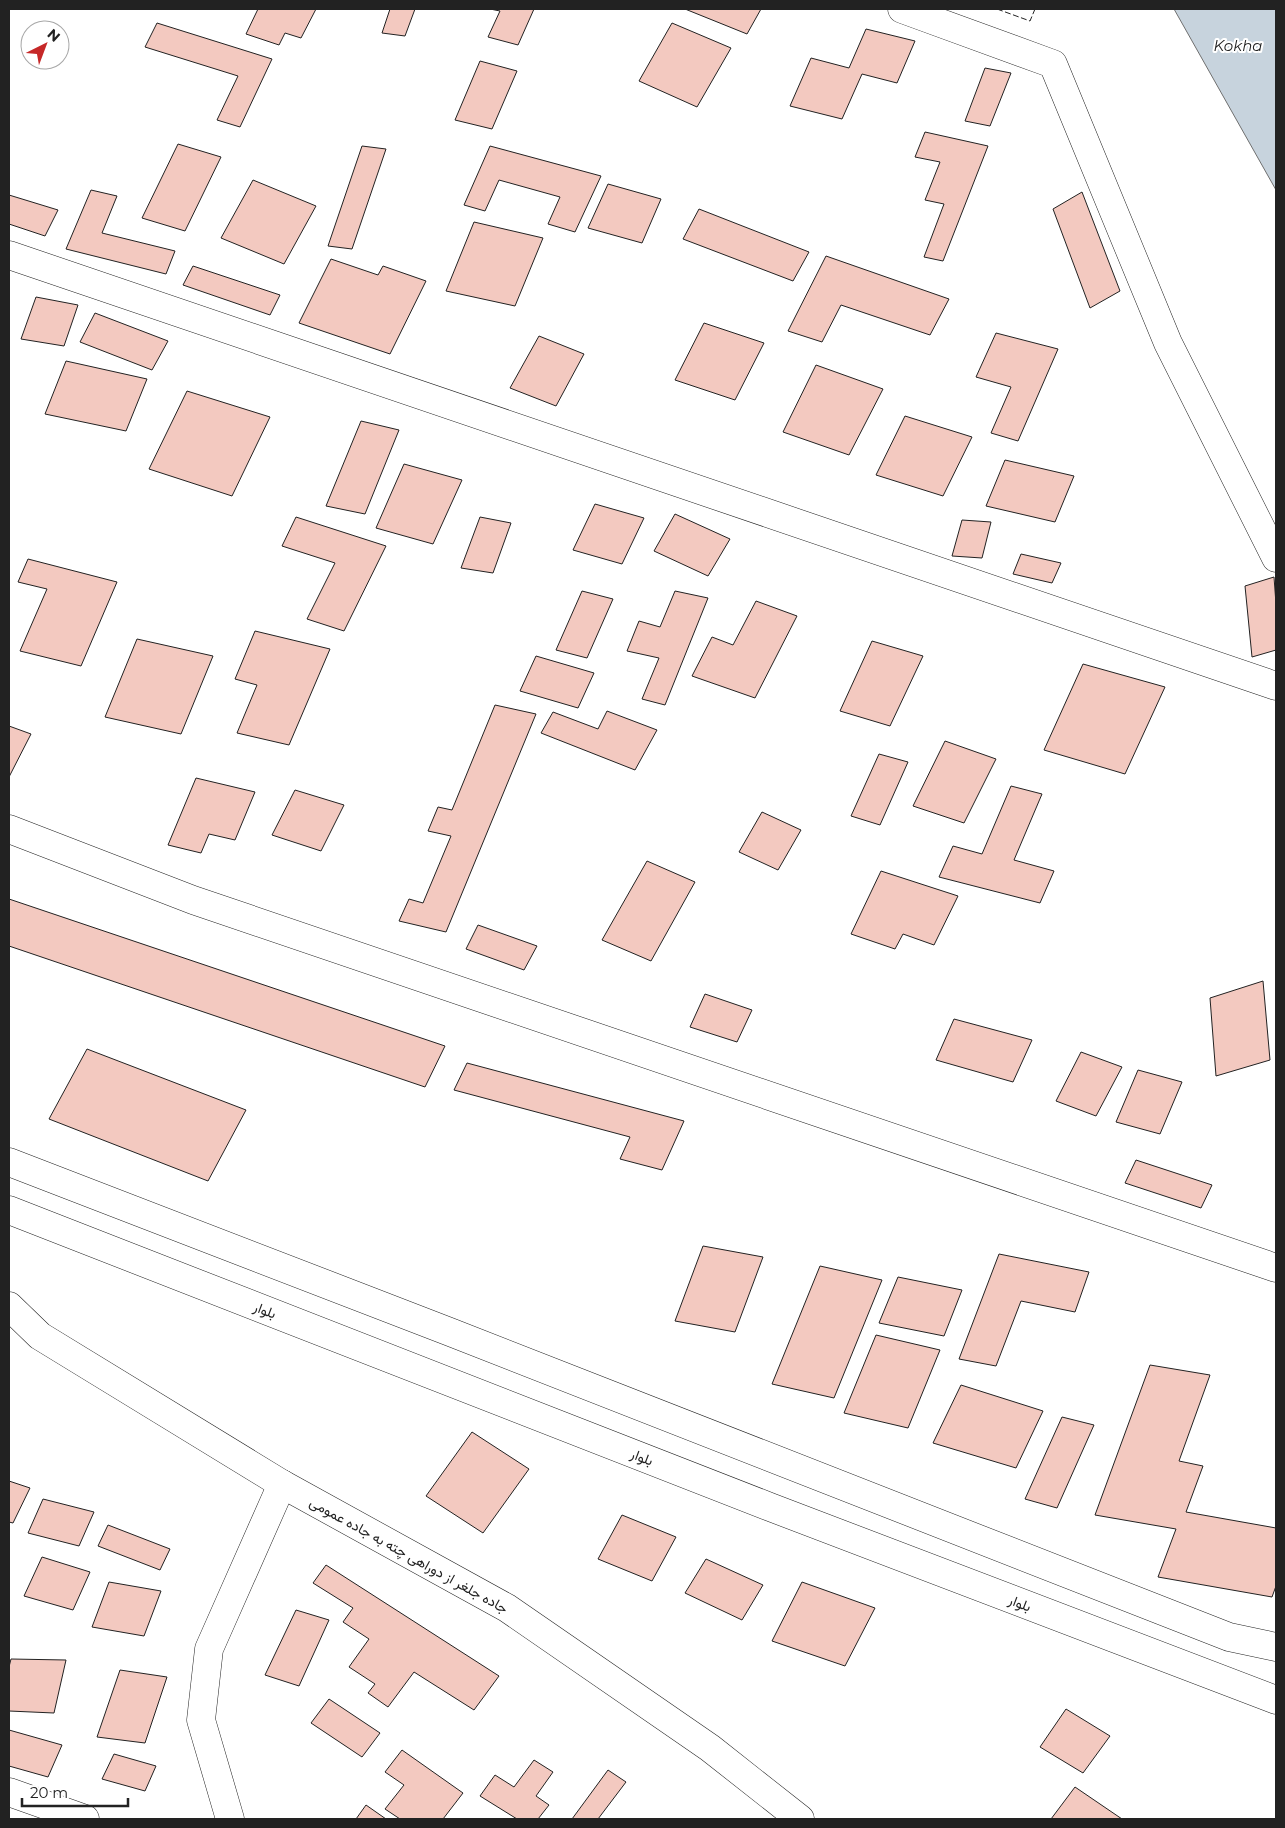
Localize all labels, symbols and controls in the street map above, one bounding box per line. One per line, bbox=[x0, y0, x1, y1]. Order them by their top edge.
north arrow bbox=[20, 20, 70, 70]
text: N bbox=[43, 25, 64, 46]
water label: Kokha bbox=[1214, 36, 1262, 55]
street label: بلوار bbox=[250, 1297, 279, 1322]
street label: بلوار bbox=[627, 1444, 656, 1469]
street label: جاده جلغر از دوراهی چته به جاده عمومی bbox=[306, 1493, 511, 1618]
street label: بلوار bbox=[1005, 1590, 1034, 1615]
scale bar bbox=[22, 1776, 129, 1808]
text: 20 m bbox=[30, 1783, 68, 1802]

